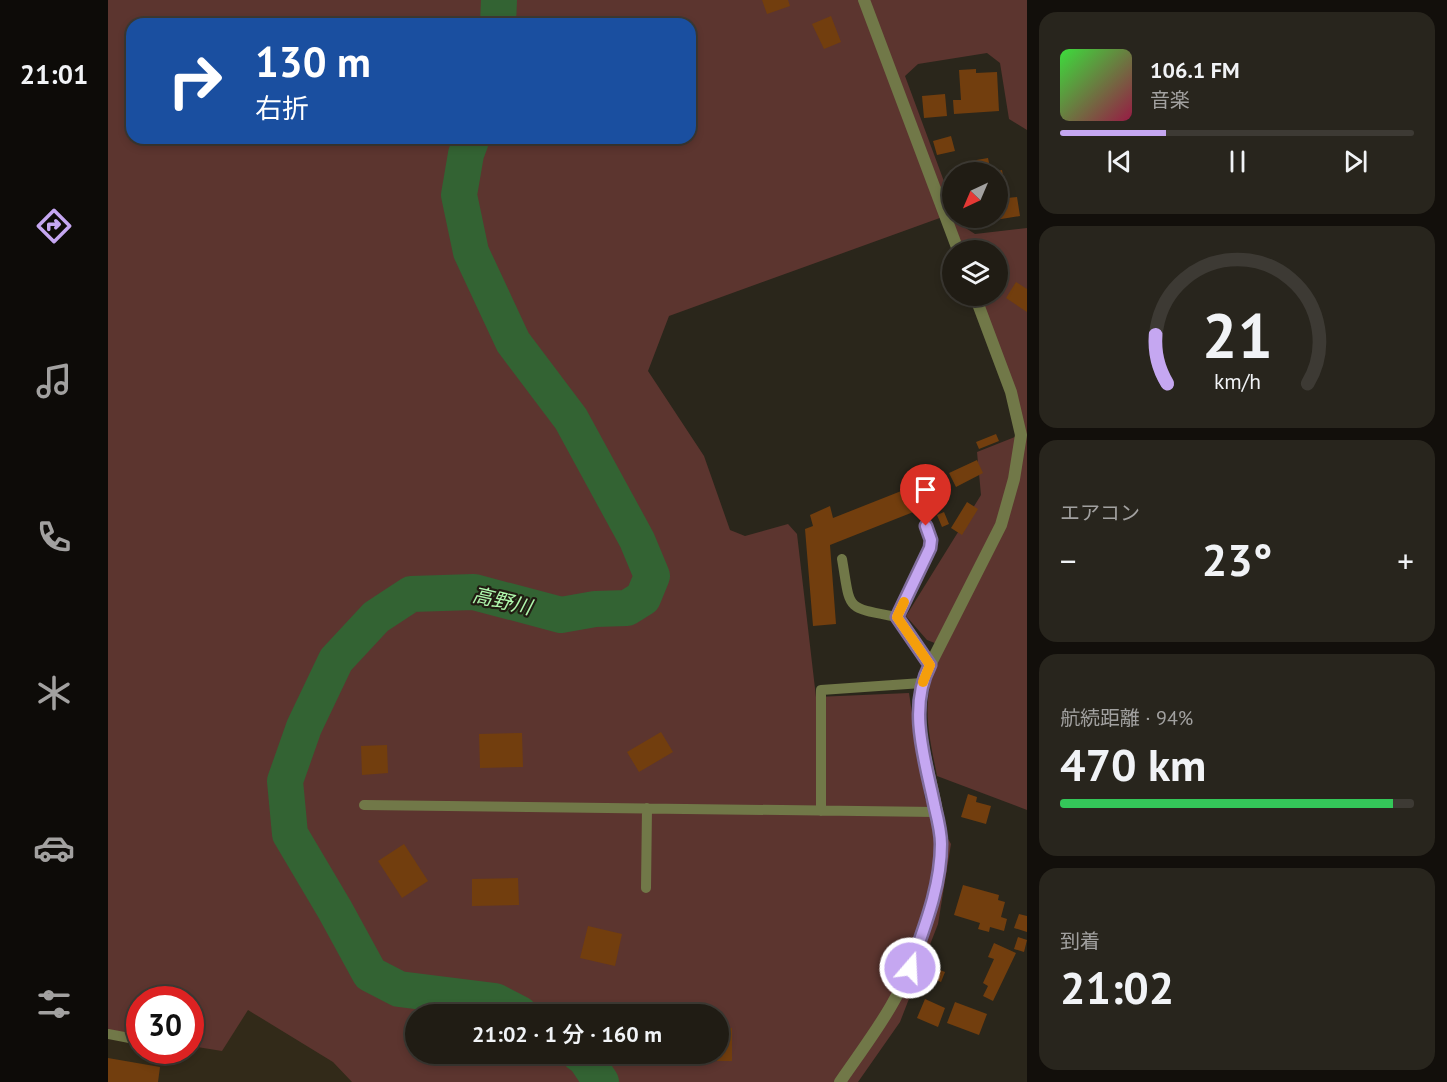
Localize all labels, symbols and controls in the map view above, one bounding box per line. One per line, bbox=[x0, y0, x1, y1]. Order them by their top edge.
text: 130 m bbox=[255, 34, 371, 89]
icon: right bbox=[156, 42, 234, 120]
text: 106.1 FM bbox=[1150, 56, 1240, 84]
text: 21:01 bbox=[20, 57, 88, 91]
text: 音楽 bbox=[1150, 87, 1190, 113]
text: 右折 bbox=[255, 91, 309, 125]
icon: previous bbox=[1103, 145, 1136, 178]
icon: pause bbox=[1221, 145, 1254, 178]
icon: next bbox=[1339, 145, 1372, 178]
north arrow bbox=[942, 162, 1008, 228]
map controls bbox=[942, 162, 1008, 306]
icon: directions bbox=[33, 205, 75, 247]
button: layers bbox=[942, 240, 1008, 306]
text: 21 bbox=[1202, 294, 1272, 375]
icon: music bbox=[33, 360, 75, 402]
text: km/h bbox=[1213, 367, 1260, 395]
pin bbox=[900, 464, 951, 526]
icon: arrive bbox=[909, 473, 942, 506]
text: エアコン bbox=[1060, 500, 1140, 526]
icon: phone bbox=[33, 516, 75, 558]
text: 23° bbox=[1202, 530, 1272, 588]
text: − bbox=[1060, 539, 1077, 582]
text: + bbox=[1397, 539, 1414, 582]
water label: 高野川 bbox=[470, 582, 536, 621]
icon: climate bbox=[33, 672, 75, 714]
text: 航続距離 · 94% bbox=[1060, 705, 1193, 731]
text: 470 km bbox=[1060, 735, 1206, 793]
icon: car bbox=[33, 827, 75, 869]
text: 到着 bbox=[1060, 928, 1100, 954]
position arrow bbox=[878, 936, 942, 1000]
text: 21:02 bbox=[1060, 958, 1174, 1016]
icon: filters bbox=[33, 983, 75, 1025]
speed limit sign: 30 bbox=[126, 986, 204, 1064]
text: 21:02 · 1 分 · 160 m bbox=[472, 1020, 662, 1048]

